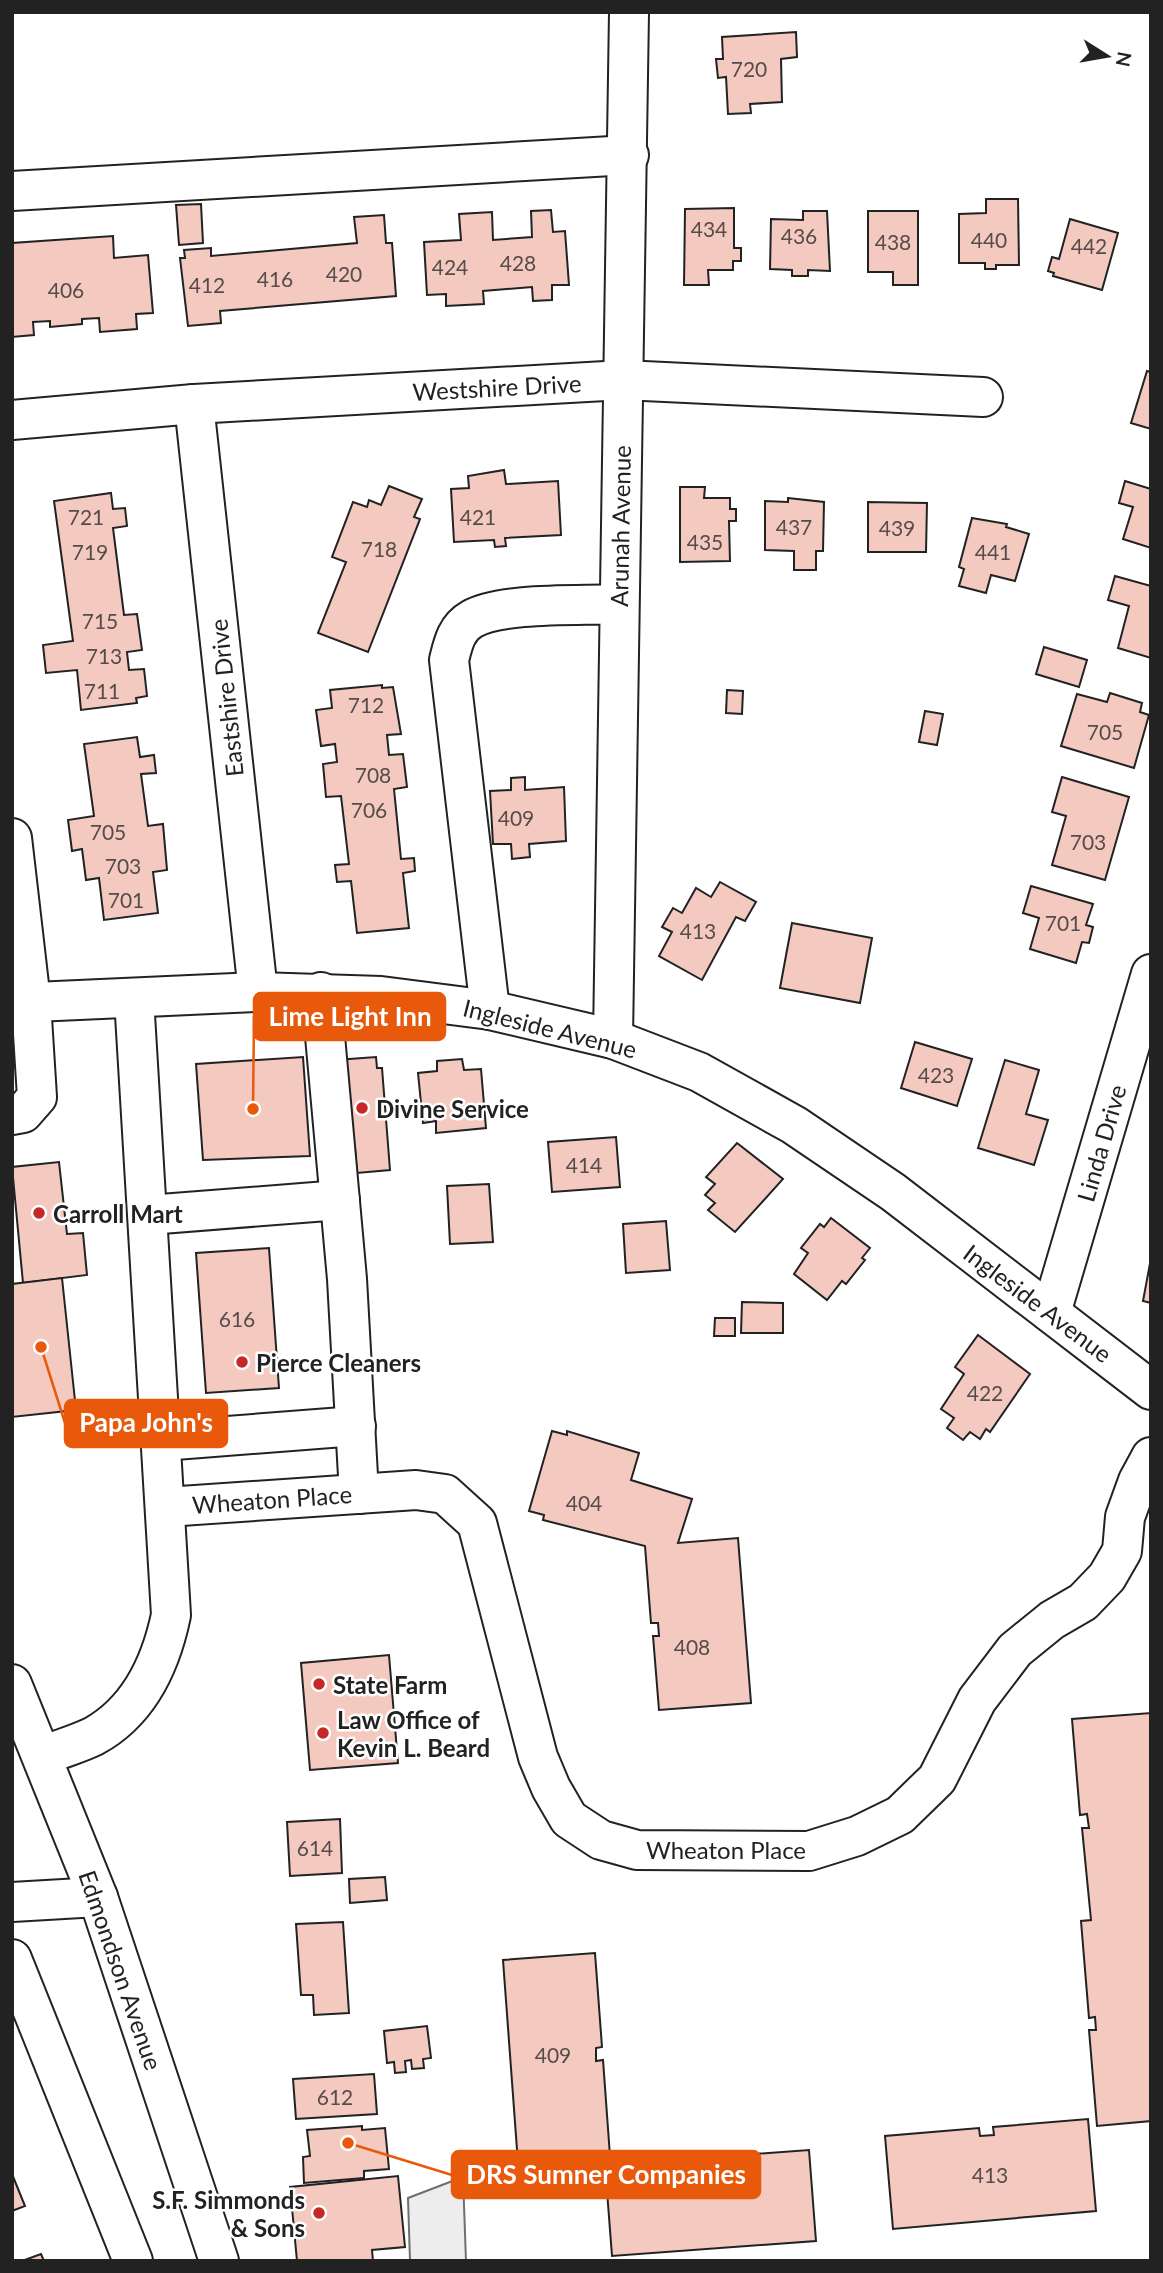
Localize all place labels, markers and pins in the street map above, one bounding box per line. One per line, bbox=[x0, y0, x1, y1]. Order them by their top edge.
callout: Lime Light Inn bbox=[254, 993, 445, 1040]
place label: Divine Service bbox=[376, 1094, 529, 1123]
marker: Divine Service bbox=[354, 1100, 370, 1116]
place label: Carroll Mart bbox=[53, 1199, 183, 1228]
marker: Carroll Mart bbox=[31, 1205, 47, 1221]
place label: Pierce Cleaners bbox=[256, 1348, 421, 1377]
marker: Pierce Cleaners bbox=[234, 1354, 250, 1370]
callout: Papa John's bbox=[65, 1400, 227, 1447]
place label: State Farm bbox=[333, 1670, 447, 1699]
marker: State Farm bbox=[311, 1676, 327, 1692]
place label: Law Office of Kevin L. Beard bbox=[337, 1705, 490, 1762]
marker: Law Office of Kevin L. Beard bbox=[315, 1725, 331, 1741]
callout: DRS Sumner Companies bbox=[452, 2151, 760, 2198]
place label: S.F. Simmonds & Sons bbox=[152, 2185, 305, 2242]
marker: S.F. Simmonds & Sons bbox=[311, 2205, 327, 2221]

